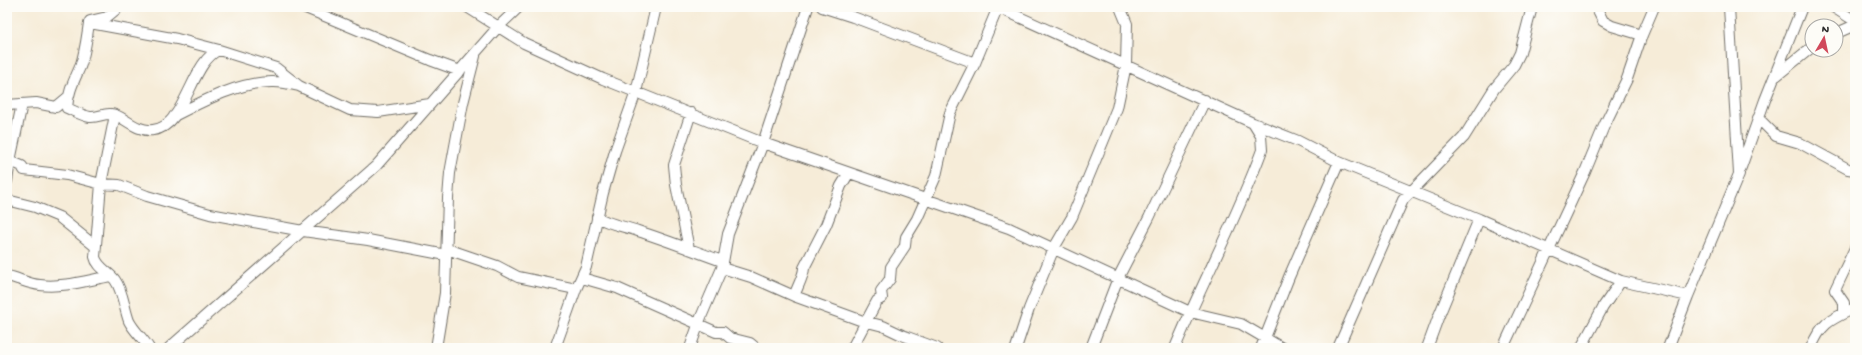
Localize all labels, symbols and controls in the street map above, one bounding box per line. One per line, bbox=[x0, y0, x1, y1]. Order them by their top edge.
north arrow bbox=[1804, 18, 1844, 58]
text: N bbox=[1821, 24, 1830, 37]

